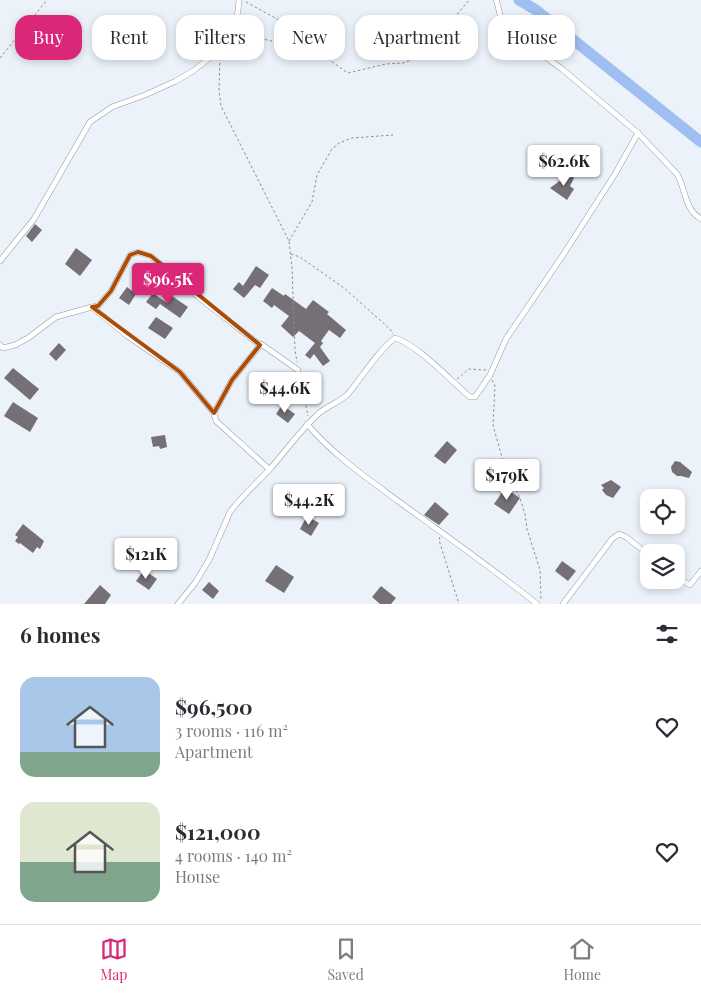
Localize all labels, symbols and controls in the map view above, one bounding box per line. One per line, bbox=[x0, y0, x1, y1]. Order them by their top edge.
chip: Buy bbox=[15, 15, 82, 60]
chip: Rent bbox=[92, 15, 166, 60]
chip: Filters bbox=[176, 15, 264, 60]
chip: New bbox=[274, 15, 345, 60]
chip: Apartment bbox=[355, 15, 478, 60]
chip: House bbox=[488, 15, 575, 60]
pin: $62.6K bbox=[523, 144, 605, 187]
text: $62.6K bbox=[538, 150, 590, 171]
pin: $96.5K bbox=[127, 262, 209, 305]
text: $96.5K bbox=[143, 268, 193, 289]
pin: $44.6K bbox=[244, 372, 326, 414]
text: $44.6K bbox=[260, 377, 310, 398]
pin: $179K bbox=[472, 458, 542, 501]
text: $179K bbox=[486, 464, 528, 485]
pin: $44.2K bbox=[268, 484, 350, 526]
text: $44.2K bbox=[284, 489, 334, 510]
map controls bbox=[640, 489, 685, 589]
button: locate bbox=[640, 489, 685, 534]
pin: $121K bbox=[111, 538, 181, 580]
text: $121K bbox=[125, 543, 167, 564]
button: layers bbox=[640, 544, 685, 589]
text: 6 homes bbox=[20, 620, 100, 648]
icon: filters bbox=[653, 620, 681, 648]
text: $96,500 bbox=[175, 692, 253, 720]
icon: home bbox=[60, 697, 120, 757]
icon: heart bbox=[653, 713, 681, 741]
text: 3 rooms · 116 m² bbox=[175, 720, 288, 741]
text: Apartment bbox=[175, 741, 253, 762]
text: $121,000 bbox=[175, 817, 260, 845]
icon: home bbox=[60, 822, 120, 882]
icon: heart bbox=[653, 838, 681, 866]
text: 4 rooms · 140 m² bbox=[175, 845, 292, 866]
text: House bbox=[175, 866, 220, 887]
tab: Map bbox=[100, 935, 128, 984]
tab: Saved bbox=[328, 935, 364, 984]
tab: Home bbox=[564, 935, 601, 984]

